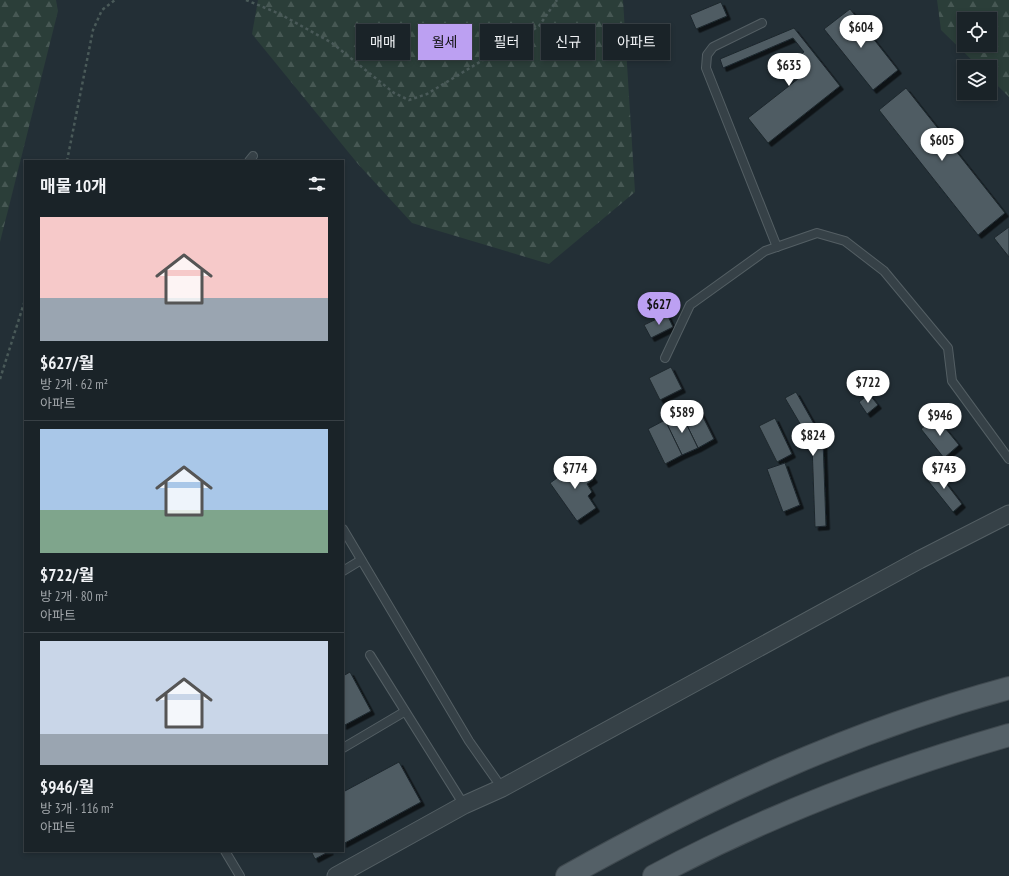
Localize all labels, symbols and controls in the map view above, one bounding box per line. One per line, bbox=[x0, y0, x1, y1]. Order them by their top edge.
map controls bbox=[957, 12, 997, 100]
button: locate bbox=[957, 12, 997, 52]
pin: $604 bbox=[837, 15, 885, 49]
text: $604 bbox=[849, 19, 873, 36]
chip: 매매 bbox=[356, 24, 410, 60]
chip: 월세 bbox=[418, 24, 472, 60]
chip: 필터 bbox=[480, 24, 533, 60]
chip: 신규 bbox=[541, 24, 595, 60]
chip: 아파트 bbox=[603, 24, 670, 60]
pin: $635 bbox=[765, 53, 813, 87]
text: $635 bbox=[777, 57, 801, 74]
button: layers bbox=[957, 60, 997, 100]
pin: $605 bbox=[918, 128, 966, 162]
text: $605 bbox=[930, 132, 954, 149]
icon: filters bbox=[306, 173, 328, 195]
text: 매물 10개 bbox=[40, 175, 107, 197]
icon: home bbox=[148, 243, 220, 315]
pin: $627 bbox=[635, 292, 683, 326]
text: $627 bbox=[647, 296, 671, 313]
text: $627/월 bbox=[40, 352, 94, 374]
pin: $722 bbox=[844, 370, 892, 404]
text: $722 bbox=[856, 374, 880, 391]
text: 방 2개 · 62 m² bbox=[40, 376, 108, 393]
text: 아파트 bbox=[40, 395, 76, 412]
pin: $589 bbox=[658, 400, 706, 434]
pin: $946 bbox=[916, 403, 964, 437]
text: $589 bbox=[670, 404, 694, 421]
text: $946 bbox=[928, 407, 952, 424]
pin: $824 bbox=[789, 423, 837, 457]
text: $824 bbox=[801, 427, 825, 444]
icon: home bbox=[148, 455, 220, 527]
pin: $774 bbox=[551, 456, 599, 490]
pin: $743 bbox=[920, 456, 968, 490]
text: $774 bbox=[563, 460, 587, 477]
text: $743 bbox=[932, 460, 956, 477]
text: $722/월 bbox=[40, 564, 94, 586]
text: 방 2개 · 80 m² bbox=[40, 588, 108, 605]
text: 아파트 bbox=[40, 607, 76, 624]
icon: home bbox=[148, 667, 220, 739]
text: $946/월 bbox=[40, 776, 94, 798]
text: 방 3개 · 116 m² bbox=[40, 800, 114, 817]
text: 아파트 bbox=[40, 819, 76, 836]

